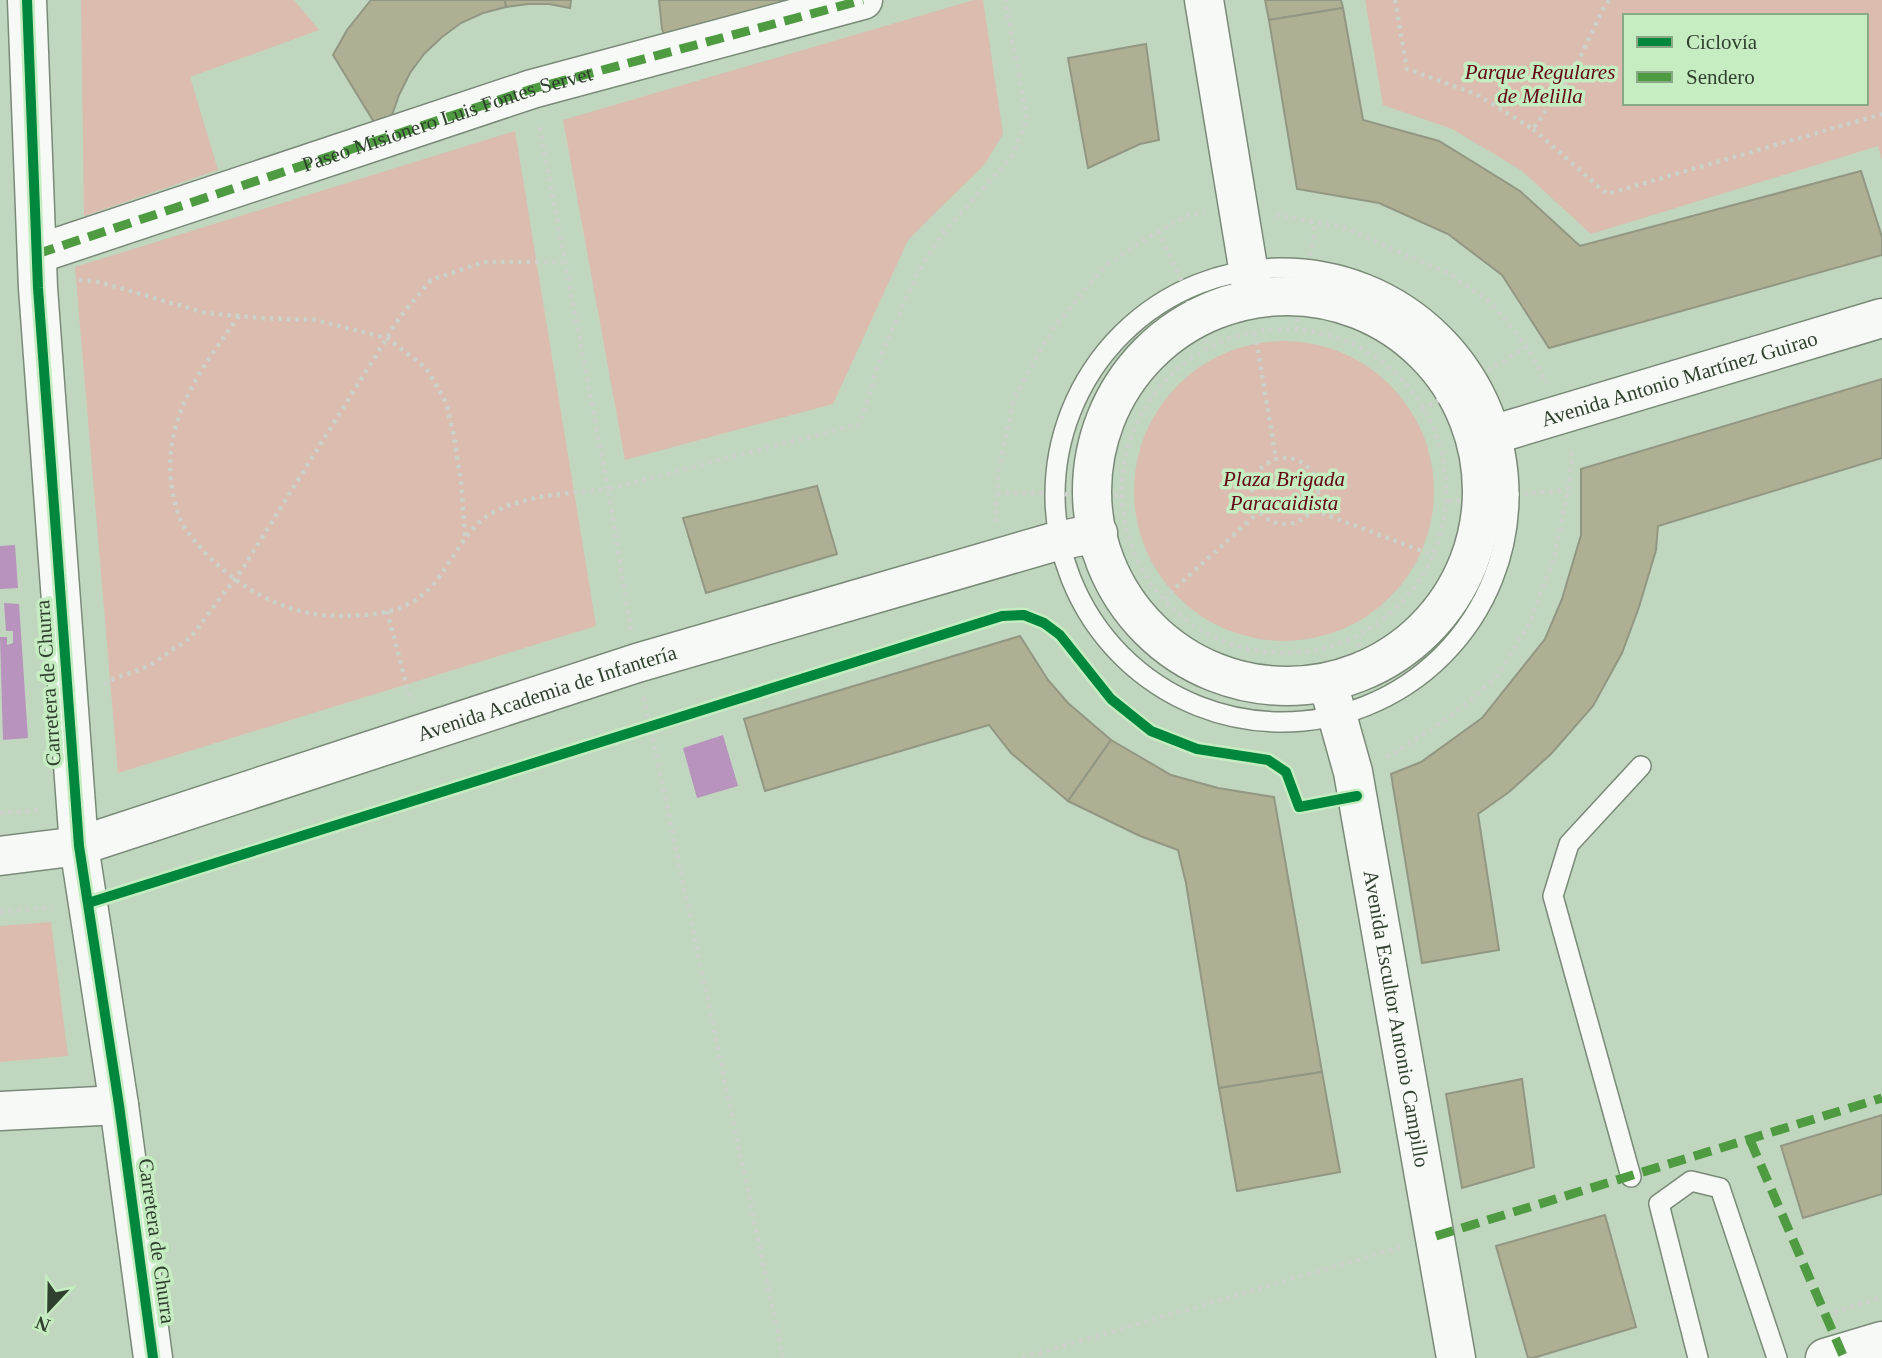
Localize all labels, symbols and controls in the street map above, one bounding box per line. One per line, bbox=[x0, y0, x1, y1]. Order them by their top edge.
legend bbox=[1623, 14, 1868, 105]
text: Ciclovía bbox=[1686, 30, 1758, 54]
park label: Parque Regulares de Melilla bbox=[1464, 60, 1615, 108]
street label: Paseo Misionero Luis Fontes Servet bbox=[299, 61, 595, 177]
text: Sendero bbox=[1686, 65, 1755, 89]
street label: Avenida Antonio Martínez Guirao bbox=[1538, 326, 1820, 432]
park label: Plaza Brigada Paracaidista bbox=[1222, 467, 1345, 515]
street label: Carretera de Churra bbox=[30, 598, 66, 767]
street label: Avenida Academia de Infantería bbox=[414, 640, 680, 746]
street label: Avenida Escultor Antonio Campillo bbox=[1358, 868, 1434, 1169]
street label: Carretera de Churra bbox=[134, 1157, 181, 1326]
north arrow bbox=[14, 1274, 84, 1344]
text: N bbox=[32, 1312, 53, 1337]

